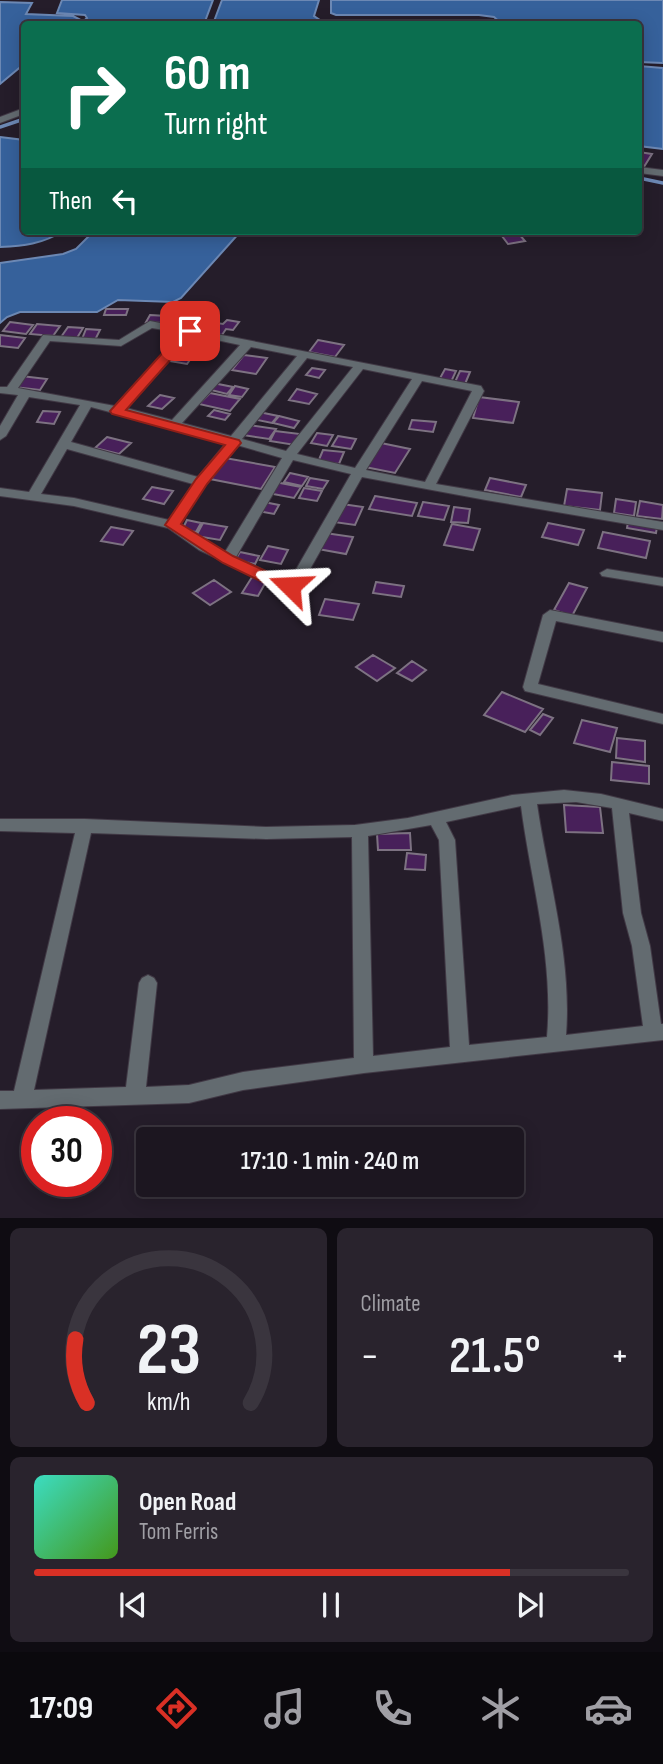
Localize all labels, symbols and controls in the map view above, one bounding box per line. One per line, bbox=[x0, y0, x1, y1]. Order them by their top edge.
text: 60 m bbox=[164, 45, 251, 104]
icon: right bbox=[49, 49, 140, 140]
text: Turn right bbox=[164, 105, 268, 144]
icon: left bbox=[106, 182, 144, 220]
text: Then bbox=[49, 186, 92, 217]
pin bbox=[160, 301, 220, 361]
icon: arrive bbox=[171, 312, 209, 350]
position arrow bbox=[253, 549, 327, 623]
speed limit sign: 30 bbox=[21, 1106, 112, 1197]
text: 17:10 · 1 min · 240 m bbox=[241, 1146, 419, 1177]
text: Climate bbox=[361, 1290, 420, 1318]
text: 23 bbox=[136, 1308, 201, 1396]
text: 21.5° bbox=[449, 1325, 541, 1388]
text: − bbox=[361, 1334, 379, 1379]
text: + bbox=[610, 1334, 629, 1379]
text: km/h bbox=[147, 1387, 190, 1418]
text: Open Road bbox=[139, 1487, 236, 1518]
text: Tom Ferris bbox=[139, 1518, 218, 1546]
icon: previous bbox=[114, 1586, 152, 1624]
icon: pause bbox=[312, 1586, 350, 1624]
icon: next bbox=[511, 1586, 549, 1624]
icon: directions bbox=[152, 1684, 201, 1733]
icon: music bbox=[260, 1684, 309, 1733]
icon: phone bbox=[368, 1684, 417, 1733]
icon: climate bbox=[476, 1684, 525, 1733]
icon: car bbox=[584, 1684, 633, 1733]
text: 17:09 bbox=[30, 1689, 93, 1728]

